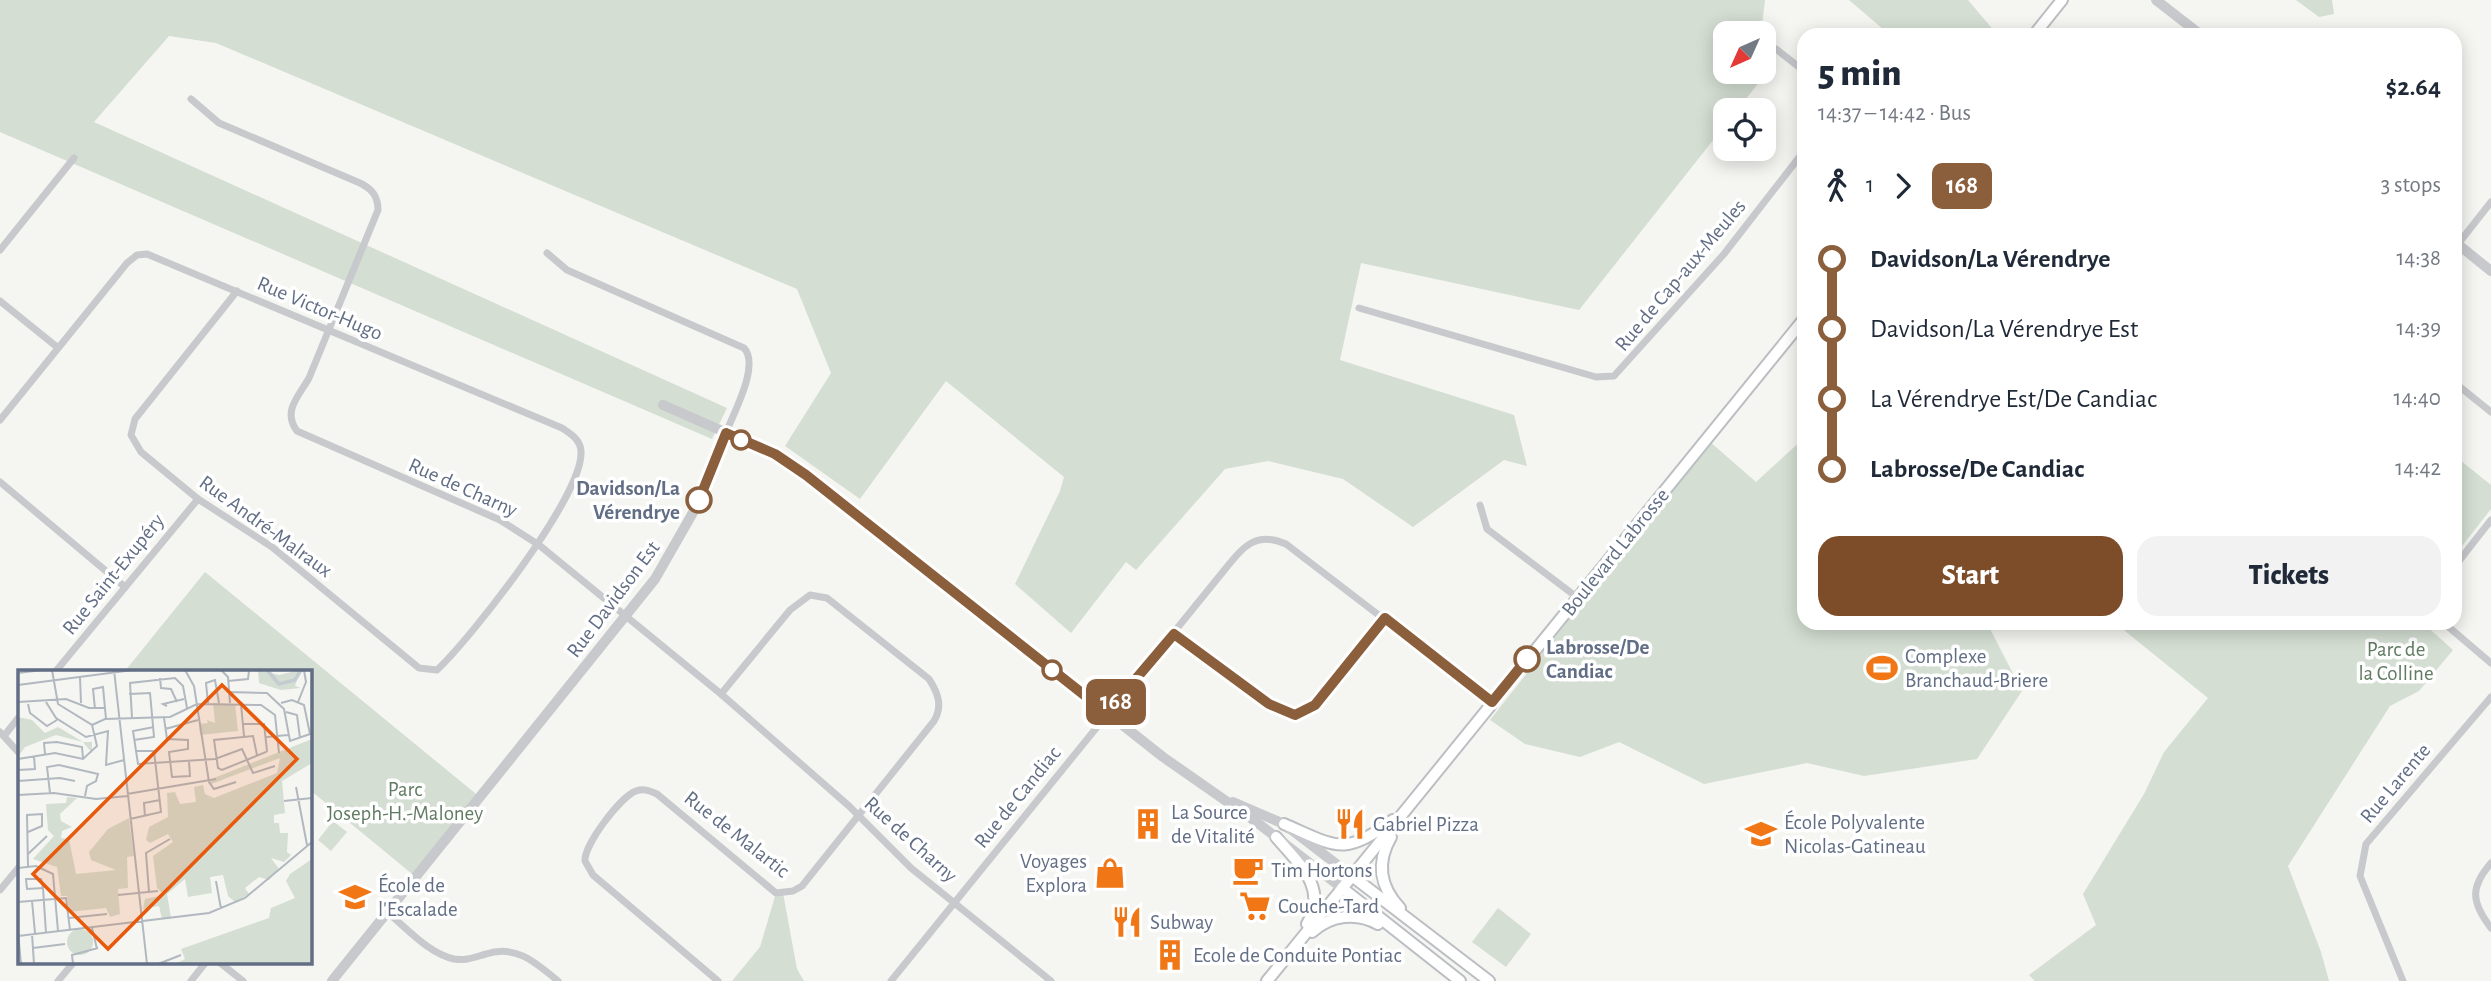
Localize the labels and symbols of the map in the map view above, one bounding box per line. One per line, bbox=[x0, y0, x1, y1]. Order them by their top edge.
north arrow bbox=[1713, 21, 1776, 84]
street label: Rue de Cap-aux-Meules bbox=[1611, 196, 1750, 355]
street label: Rue Victor-Hugo bbox=[254, 273, 386, 344]
unlabelled marker bbox=[731, 430, 751, 450]
street label: Rue de Charny bbox=[405, 454, 520, 521]
street label: Rue André-Malraux bbox=[195, 471, 336, 581]
place label: Davidson/La Vérendrye bbox=[576, 478, 680, 523]
street label: Boulevard Labrosse bbox=[1558, 485, 1673, 620]
marker: Davidson/La Vérendrye bbox=[686, 487, 712, 513]
street label: Rue Saint-Exupéry bbox=[58, 510, 168, 639]
street label: Rue Davidson Est bbox=[563, 537, 664, 661]
place label: Labrosse/De Candiac bbox=[1546, 637, 1649, 682]
park label: Parc de la Colline bbox=[2358, 639, 2434, 684]
marker: Labrosse/De Candiac bbox=[1514, 646, 1540, 672]
place label: Complexe Branchaud-Briere bbox=[1905, 646, 2048, 691]
sports icon: Complexe Branchaud-Briere bbox=[1865, 651, 1899, 685]
unlabelled marker bbox=[1042, 660, 1062, 680]
inset map bbox=[18, 670, 312, 964]
line badge: 168 bbox=[1076, 679, 1156, 725]
street label: Rue Larente bbox=[2356, 740, 2434, 827]
street label: Rue de Candiac bbox=[970, 742, 1065, 852]
park label: Parc Joseph-H.-Maloney bbox=[327, 779, 483, 824]
street label: Rue de Malartic bbox=[680, 787, 793, 882]
street label: Rue de Charny bbox=[860, 793, 961, 886]
place label: La Source de Vitalité bbox=[1171, 802, 1255, 847]
building icon: La Source de Vitalité bbox=[1131, 807, 1165, 841]
restaurant icon: Gabriel Pizza bbox=[1333, 807, 1367, 841]
place label: École Polyvalente Nicolas-Gatineau bbox=[1784, 810, 1926, 857]
place label: Gabriel Pizza bbox=[1373, 814, 1479, 835]
school or university icon: École Polyvalente Nicolas-Gatineau bbox=[1744, 817, 1778, 851]
place label: Voyages Explora bbox=[1020, 851, 1087, 896]
cafe icon: Tim Hortons bbox=[1231, 853, 1265, 887]
shop icon: Voyages Explora bbox=[1093, 856, 1127, 890]
place label: Tim Hortons bbox=[1271, 860, 1373, 881]
place label: École de l'Escalade bbox=[378, 873, 458, 920]
school or university icon: École de l'Escalade bbox=[338, 880, 372, 914]
supermarket icon: Couche-Tard bbox=[1238, 889, 1272, 923]
place label: Couche-Tard bbox=[1278, 896, 1379, 917]
restaurant icon: Subway bbox=[1110, 905, 1144, 939]
place label: Subway bbox=[1150, 912, 1213, 933]
building icon: Ecole de Conduite Pontiac bbox=[1153, 938, 1187, 972]
place label: Ecole de Conduite Pontiac bbox=[1193, 945, 1402, 966]

